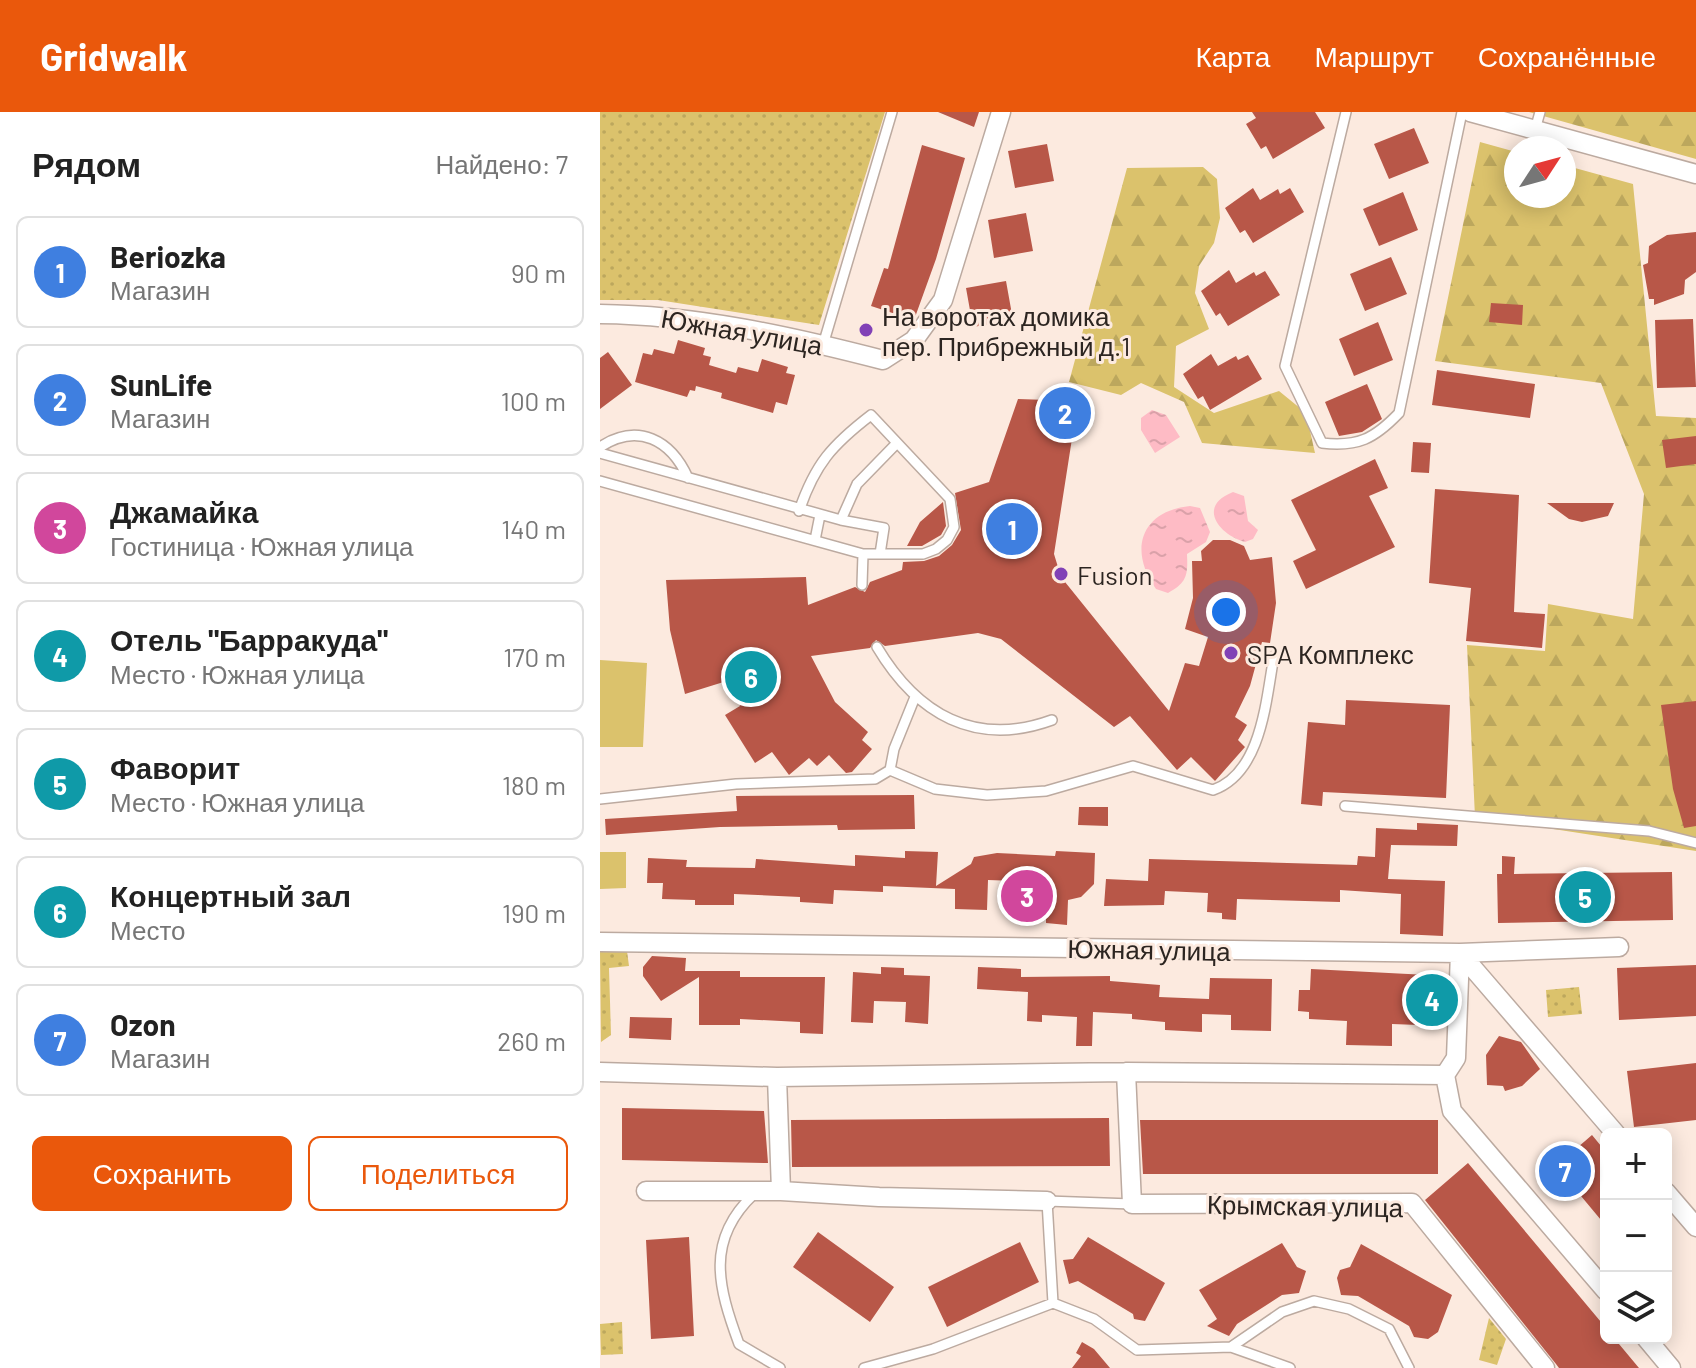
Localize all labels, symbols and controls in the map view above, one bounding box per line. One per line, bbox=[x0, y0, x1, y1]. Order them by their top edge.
text: Gridwalk bbox=[40, 33, 187, 79]
text: Карта bbox=[1195, 39, 1270, 73]
text: Маршрут bbox=[1314, 39, 1434, 73]
text: Сохранённые bbox=[1478, 39, 1656, 73]
north arrow bbox=[1504, 136, 1576, 208]
text: Рядом bbox=[32, 143, 141, 184]
text: Найдено: 7 bbox=[435, 148, 568, 179]
text: Beriozka bbox=[110, 238, 226, 274]
text: 1 bbox=[55, 257, 65, 288]
text: 90 m bbox=[511, 257, 566, 288]
text: Магазин bbox=[110, 274, 210, 305]
place label: На воротах домика пер. Прибрежный д.1 bbox=[882, 300, 1130, 361]
street label: Южная улица bbox=[659, 302, 826, 361]
marker: На воротах домика пер. Прибрежный д.1 bbox=[857, 321, 875, 339]
text: SunLife bbox=[110, 366, 212, 402]
pin: 2 bbox=[1039, 383, 1091, 443]
text: 2 bbox=[53, 385, 67, 416]
text: 100 m bbox=[501, 385, 566, 416]
text: Магазин bbox=[110, 402, 210, 433]
text: Джамайка bbox=[110, 493, 258, 529]
pin: 1 bbox=[986, 499, 1038, 559]
text: 3 bbox=[53, 513, 67, 544]
text: 140 m bbox=[501, 513, 566, 544]
text: Гостиница · Южная улица bbox=[110, 530, 414, 561]
place label: Fusion bbox=[1077, 559, 1153, 590]
marker: Fusion bbox=[1052, 565, 1070, 583]
your location bbox=[1206, 592, 1246, 632]
text: Отель "Барракуда" bbox=[110, 621, 388, 657]
place label: SPA Комплекс bbox=[1247, 638, 1414, 669]
text: 4 bbox=[52, 641, 68, 672]
text: 170 m bbox=[503, 641, 566, 672]
marker: SPA Комплекс bbox=[1222, 644, 1240, 662]
pin: 6 bbox=[725, 647, 777, 707]
text: Место · Южная улица bbox=[110, 658, 365, 689]
text: Фаворит bbox=[110, 749, 240, 785]
text: 5 bbox=[53, 769, 67, 800]
text: 180 m bbox=[502, 769, 566, 800]
text: Место · Южная улица bbox=[110, 786, 365, 817]
pin: 3 bbox=[1001, 866, 1053, 926]
pin: 5 bbox=[1559, 867, 1611, 927]
text: Концертный зал bbox=[110, 877, 351, 913]
text: 6 bbox=[53, 897, 67, 928]
text: 190 m bbox=[502, 897, 566, 928]
text: Место bbox=[110, 914, 186, 945]
street label: Южная улица bbox=[1067, 932, 1231, 966]
pin: 4 bbox=[1406, 970, 1458, 1030]
text: Ozon bbox=[110, 1006, 176, 1042]
text: 7 bbox=[54, 1025, 66, 1056]
text: 260 m bbox=[497, 1025, 566, 1056]
text: Магазин bbox=[110, 1042, 210, 1073]
map controls bbox=[1600, 1128, 1672, 1344]
button: + bbox=[1600, 1128, 1672, 1200]
button: Сохранить bbox=[32, 1136, 292, 1211]
button: Поделиться bbox=[308, 1136, 568, 1211]
pin: 7 bbox=[1539, 1141, 1591, 1201]
street label: Крымская улица bbox=[1207, 1188, 1404, 1222]
button: − bbox=[1600, 1200, 1672, 1272]
button: layers bbox=[1600, 1272, 1672, 1344]

